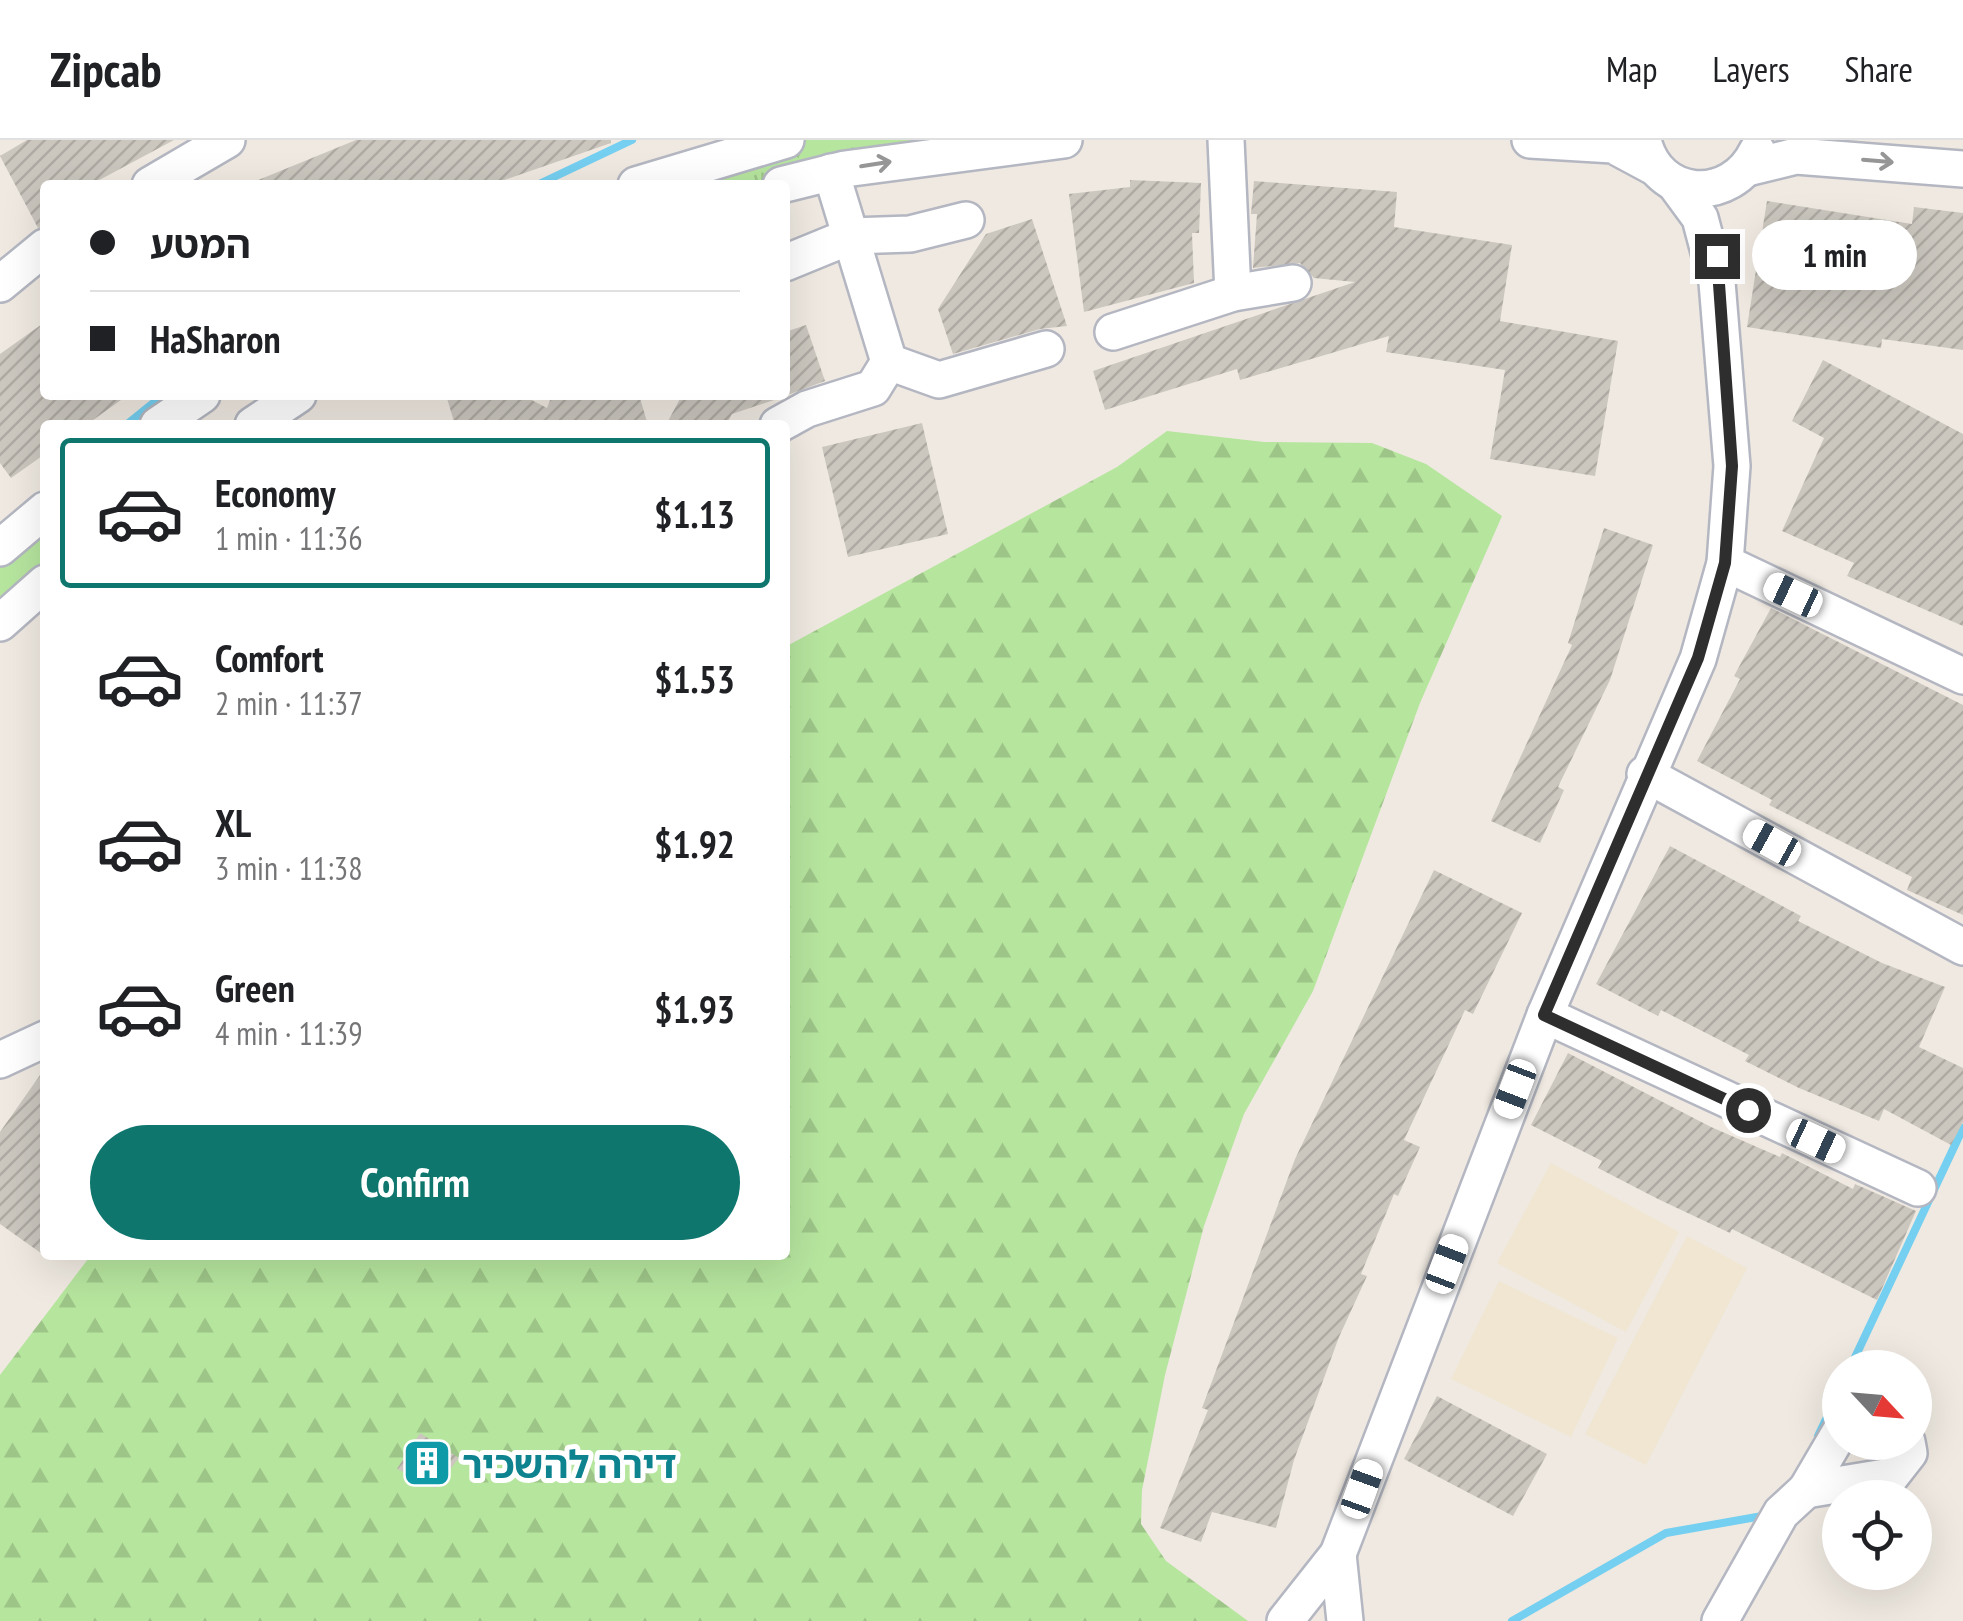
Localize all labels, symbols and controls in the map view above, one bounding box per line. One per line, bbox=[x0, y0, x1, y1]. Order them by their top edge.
text: Zipcab bbox=[50, 38, 162, 100]
text: Map bbox=[1606, 46, 1657, 92]
text: Layers bbox=[1712, 46, 1790, 92]
text: Share bbox=[1845, 46, 1913, 92]
one-way arrow bbox=[1861, 152, 1893, 171]
one-way arrow bbox=[860, 154, 892, 173]
text: המטע bbox=[150, 219, 251, 268]
callout: 1 min bbox=[1752, 221, 1917, 291]
route end bbox=[1695, 234, 1740, 279]
text: 1 min bbox=[1802, 234, 1867, 276]
text: HaSharon bbox=[150, 314, 281, 363]
icon: car bbox=[95, 468, 185, 558]
text: Economy bbox=[215, 468, 335, 517]
text: $1.13 bbox=[654, 489, 735, 538]
text: 1 min · 11:36 bbox=[215, 517, 363, 559]
car bbox=[1759, 569, 1827, 621]
icon: car bbox=[95, 633, 185, 723]
text: Comfort bbox=[215, 633, 324, 682]
text: $1.53 bbox=[654, 654, 735, 703]
text: 2 min · 11:37 bbox=[215, 682, 363, 724]
icon: car bbox=[95, 798, 185, 888]
text: XL bbox=[215, 798, 251, 847]
car bbox=[1738, 815, 1806, 871]
text: $1.92 bbox=[654, 819, 735, 868]
text: 3 min · 11:38 bbox=[215, 847, 363, 889]
icon: car bbox=[95, 963, 185, 1053]
text: Green bbox=[215, 963, 295, 1012]
text: $1.93 bbox=[654, 984, 735, 1033]
text: 4 min · 11:39 bbox=[215, 1012, 363, 1054]
car bbox=[1490, 1056, 1540, 1122]
route start bbox=[1726, 1088, 1771, 1133]
car bbox=[1782, 1115, 1850, 1167]
button: Confirm bbox=[90, 1125, 740, 1240]
car bbox=[1422, 1231, 1472, 1297]
north arrow bbox=[1822, 1350, 1932, 1460]
map controls bbox=[1822, 1350, 1932, 1590]
building icon: דירה להשכיר bbox=[401, 1437, 453, 1489]
place label: דירה להשכיר bbox=[462, 1439, 676, 1488]
car bbox=[1338, 1456, 1386, 1522]
button: locate bbox=[1822, 1480, 1932, 1590]

